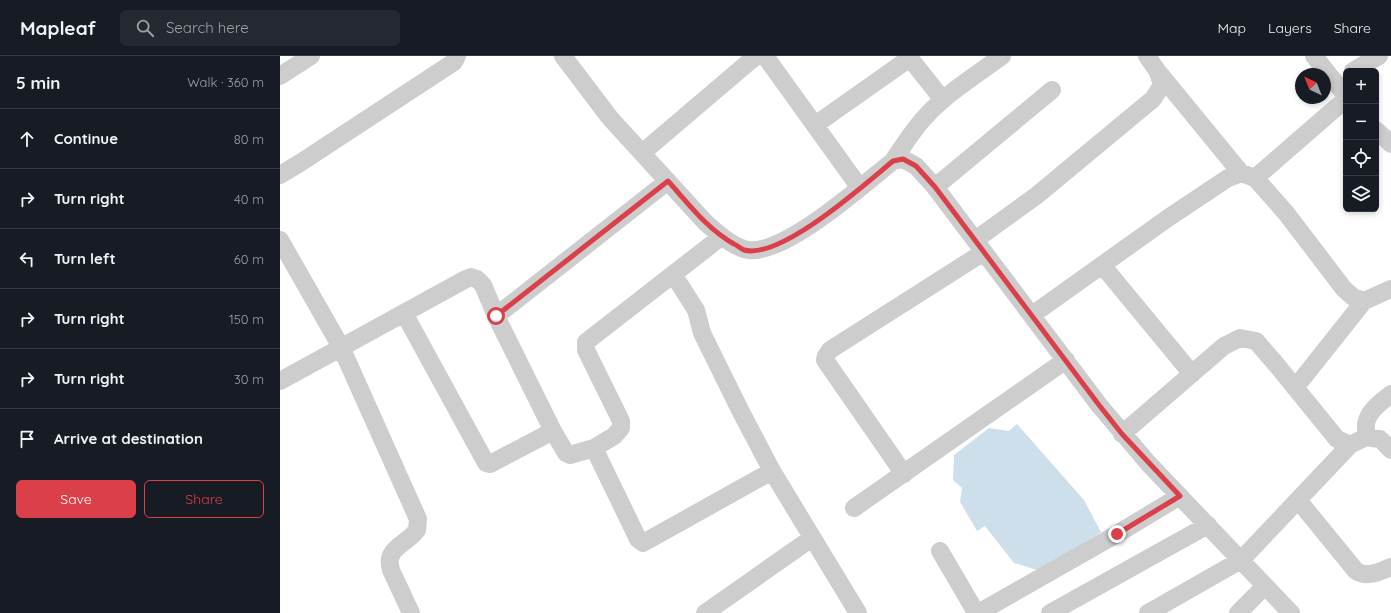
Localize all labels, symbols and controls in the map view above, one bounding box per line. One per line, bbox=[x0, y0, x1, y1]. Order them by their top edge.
search box bbox=[120, 10, 400, 46]
text: Mapleaf bbox=[20, 16, 96, 40]
icon: search bbox=[134, 17, 156, 39]
text: Search here bbox=[166, 18, 249, 37]
text: Map bbox=[1217, 19, 1246, 37]
text: Layers bbox=[1268, 19, 1312, 37]
text: Share bbox=[1334, 19, 1371, 37]
north arrow bbox=[1295, 68, 1331, 104]
map controls bbox=[1343, 68, 1379, 212]
button: + bbox=[1343, 68, 1379, 104]
text: 5 min bbox=[16, 72, 60, 93]
text: Walk · 360 m bbox=[187, 74, 264, 90]
button: − bbox=[1343, 104, 1379, 140]
icon: ahead bbox=[16, 128, 38, 150]
text: Continue bbox=[54, 129, 118, 148]
text: 80 m bbox=[234, 131, 264, 147]
button: locate bbox=[1343, 140, 1379, 176]
button: layers bbox=[1343, 176, 1379, 212]
icon: right bbox=[16, 188, 38, 210]
text: Turn right bbox=[54, 189, 125, 208]
text: 40 m bbox=[234, 191, 264, 207]
icon: left bbox=[16, 248, 38, 270]
text: Turn left bbox=[54, 249, 116, 268]
text: 60 m bbox=[234, 251, 264, 267]
route start bbox=[487, 307, 505, 325]
icon: right bbox=[16, 308, 38, 330]
text: Turn right bbox=[54, 309, 125, 328]
text: 150 m bbox=[229, 311, 264, 327]
icon: right bbox=[16, 368, 38, 390]
text: Turn right bbox=[54, 369, 125, 388]
text: 30 m bbox=[234, 371, 264, 387]
icon: arrive bbox=[16, 428, 38, 450]
text: Arrive at destination bbox=[54, 429, 203, 448]
button: Save bbox=[16, 480, 136, 518]
button: Share bbox=[144, 480, 264, 518]
route end bbox=[1108, 525, 1126, 543]

